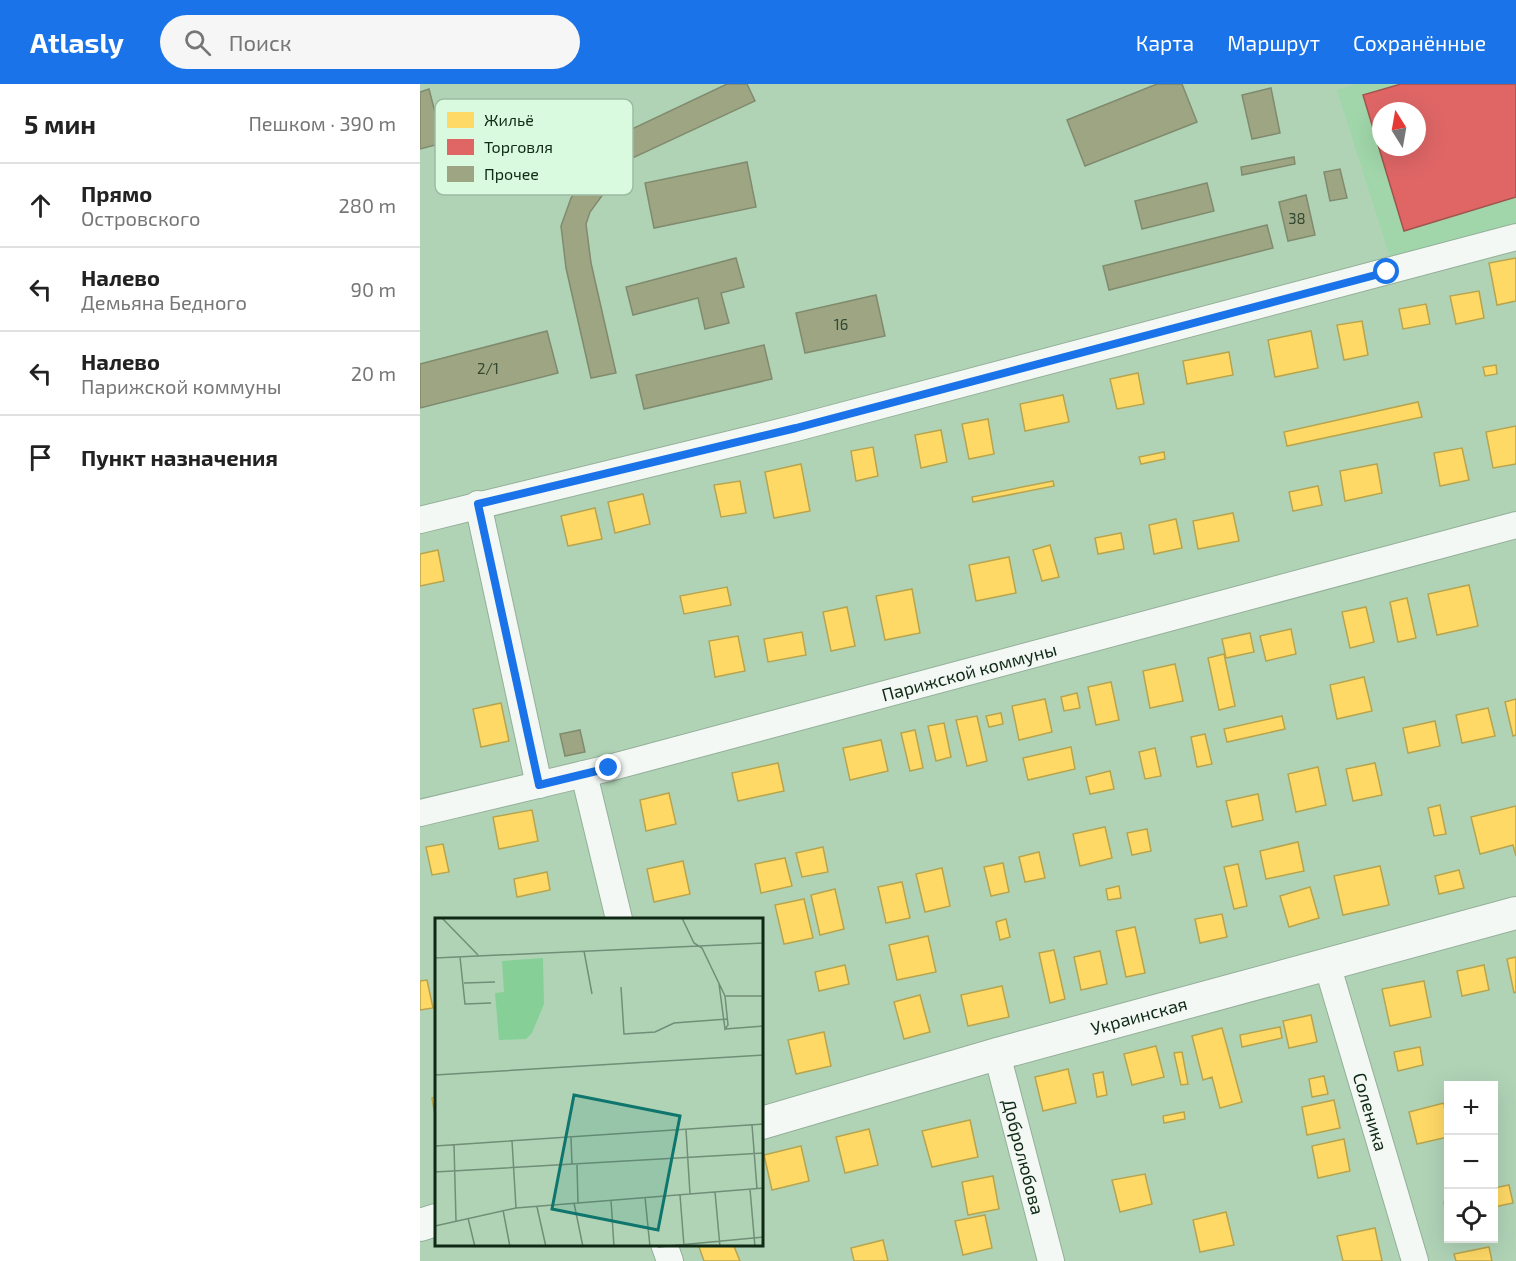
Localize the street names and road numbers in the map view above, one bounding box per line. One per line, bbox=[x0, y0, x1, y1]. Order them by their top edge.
street label: Парижской коммуны bbox=[879, 638, 1059, 706]
street label: Украинская bbox=[1088, 992, 1190, 1039]
street label: Соленика bbox=[1349, 1070, 1393, 1154]
street label: Добролюбова bbox=[998, 1096, 1049, 1217]

